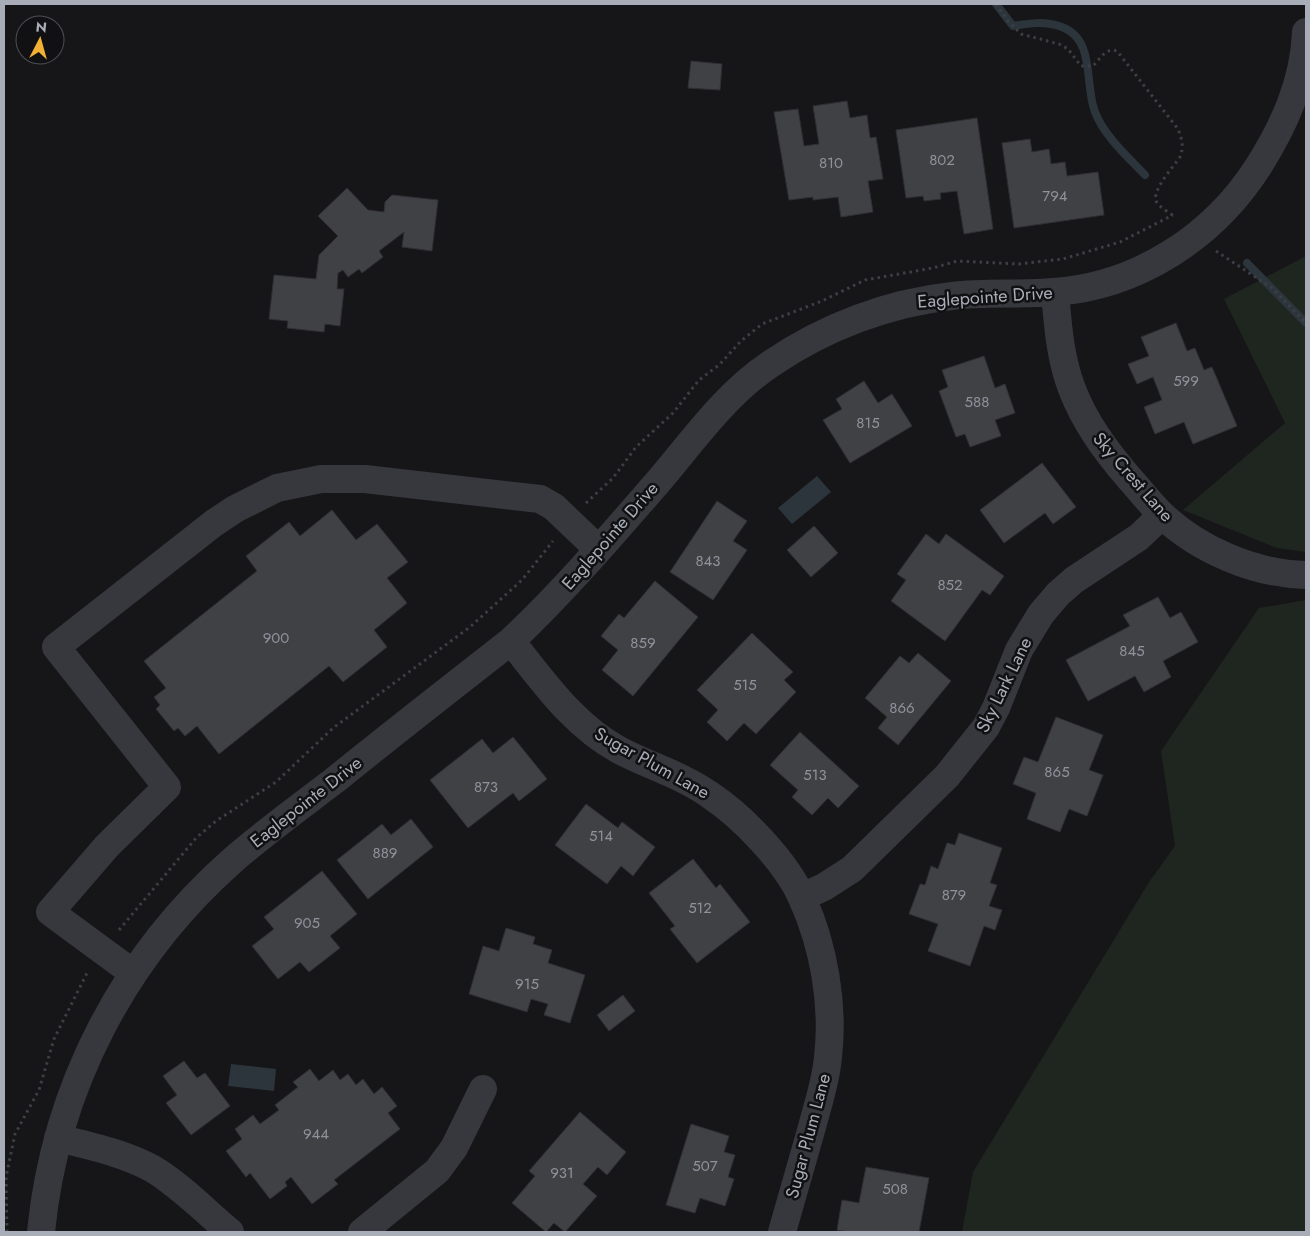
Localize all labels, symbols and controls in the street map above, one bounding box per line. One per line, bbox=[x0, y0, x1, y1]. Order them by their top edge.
north arrow bbox=[15, 15, 65, 65]
text: N bbox=[35, 17, 48, 38]
house number: 802 bbox=[929, 149, 955, 171]
house number: 810 bbox=[819, 152, 843, 174]
house number: 794 bbox=[1042, 185, 1068, 207]
street label: Eaglepointe Drive bbox=[917, 279, 1053, 315]
house number: 599 bbox=[1173, 370, 1199, 392]
house number: 588 bbox=[965, 391, 989, 413]
house number: 815 bbox=[856, 412, 880, 434]
street label: Sky Crest Lane bbox=[1087, 426, 1179, 528]
street label: Eaglepointe Drive bbox=[556, 476, 664, 596]
house number: 843 bbox=[695, 550, 721, 572]
house number: 852 bbox=[937, 574, 963, 596]
house number: 900 bbox=[263, 627, 289, 649]
house number: 859 bbox=[630, 632, 656, 654]
street label: Sky Lark Lane bbox=[970, 633, 1038, 737]
house number: 845 bbox=[1119, 640, 1145, 662]
house number: 515 bbox=[733, 674, 757, 696]
house number: 866 bbox=[889, 697, 915, 719]
street label: Sugar Plum Lane bbox=[590, 721, 714, 805]
street label: Eaglepointe Drive bbox=[245, 750, 367, 854]
house number: 865 bbox=[1044, 761, 1070, 783]
house number: 513 bbox=[803, 764, 827, 786]
house number: 873 bbox=[474, 776, 498, 798]
house number: 514 bbox=[589, 825, 613, 847]
house number: 889 bbox=[372, 842, 398, 864]
house number: 879 bbox=[942, 884, 966, 906]
house number: 512 bbox=[688, 897, 712, 919]
house number: 905 bbox=[294, 912, 320, 934]
house number: 915 bbox=[515, 973, 539, 995]
street label: Sugar Plum Lane bbox=[779, 1071, 837, 1201]
house number: 944 bbox=[303, 1123, 329, 1145]
house number: 507 bbox=[692, 1155, 718, 1177]
house number: 931 bbox=[550, 1162, 574, 1184]
house number: 508 bbox=[882, 1178, 908, 1200]

